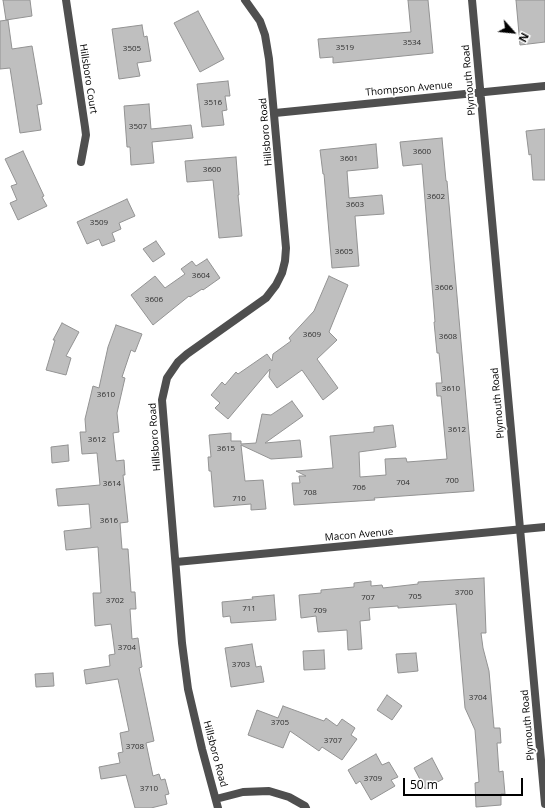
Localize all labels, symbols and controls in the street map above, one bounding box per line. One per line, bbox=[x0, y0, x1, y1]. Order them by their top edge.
north arrow bbox=[493, 12, 533, 52]
text: N bbox=[515, 30, 533, 45]
house number: 3534 bbox=[403, 38, 421, 48]
street label: Hillsboro Court bbox=[77, 43, 99, 115]
house number: 3519 bbox=[336, 43, 354, 53]
house number: 3505 bbox=[123, 44, 141, 54]
street label: Plymouth Road bbox=[460, 44, 478, 116]
street label: Thompson Avenue bbox=[365, 79, 453, 99]
street label: Hillsboro Road bbox=[257, 97, 275, 167]
house number: 3516 bbox=[204, 98, 222, 108]
house number: 3507 bbox=[129, 122, 147, 132]
house number: 3600 bbox=[413, 147, 431, 157]
house number: 3601 bbox=[340, 154, 358, 164]
house number: 3600 bbox=[203, 165, 221, 175]
house number: 3602 bbox=[427, 192, 445, 202]
house number: 3603 bbox=[346, 200, 364, 210]
house number: 3509 bbox=[90, 218, 108, 228]
house number: 3605 bbox=[335, 247, 353, 257]
house number: 3604 bbox=[192, 271, 210, 281]
house number: 3606 bbox=[435, 283, 453, 293]
house number: 3606 bbox=[145, 295, 163, 305]
house number: 3609 bbox=[303, 330, 321, 340]
house number: 3608 bbox=[439, 332, 457, 342]
street label: Plymouth Road bbox=[489, 367, 507, 439]
house number: 3610 bbox=[442, 384, 460, 394]
house number: 3610 bbox=[97, 390, 115, 400]
street label: Hillsboro Road bbox=[147, 402, 163, 472]
house number: 3612 bbox=[448, 425, 466, 435]
house number: 3612 bbox=[88, 435, 106, 445]
house number: 3615 bbox=[217, 444, 235, 454]
house number: 700 bbox=[445, 476, 459, 486]
house number: 704 bbox=[396, 478, 410, 488]
house number: 3614 bbox=[103, 479, 121, 489]
house number: 706 bbox=[352, 483, 366, 493]
house number: 708 bbox=[303, 488, 317, 498]
house number: 710 bbox=[232, 494, 246, 504]
house number: 3616 bbox=[100, 516, 118, 526]
street label: Macon Avenue bbox=[324, 526, 394, 544]
house number: 3700 bbox=[455, 588, 473, 598]
house number: 705 bbox=[408, 592, 422, 602]
house number: 707 bbox=[361, 593, 375, 603]
house number: 3702 bbox=[106, 596, 124, 606]
house number: 711 bbox=[242, 604, 256, 614]
house number: 709 bbox=[313, 606, 327, 616]
house number: 3704 bbox=[118, 643, 136, 653]
house number: 3703 bbox=[232, 660, 250, 670]
street label: Plymouth Road bbox=[519, 689, 537, 761]
house number: 3704 bbox=[469, 693, 487, 703]
house number: 3705 bbox=[271, 718, 289, 728]
street label: Hillsboro Road bbox=[200, 719, 230, 789]
house number: 3707 bbox=[324, 736, 342, 746]
house number: 3708 bbox=[126, 742, 144, 752]
scale bar bbox=[405, 770, 525, 796]
house number: 3709 bbox=[364, 774, 382, 784]
text: 50 m bbox=[410, 776, 438, 793]
house number: 3710 bbox=[140, 784, 158, 794]

